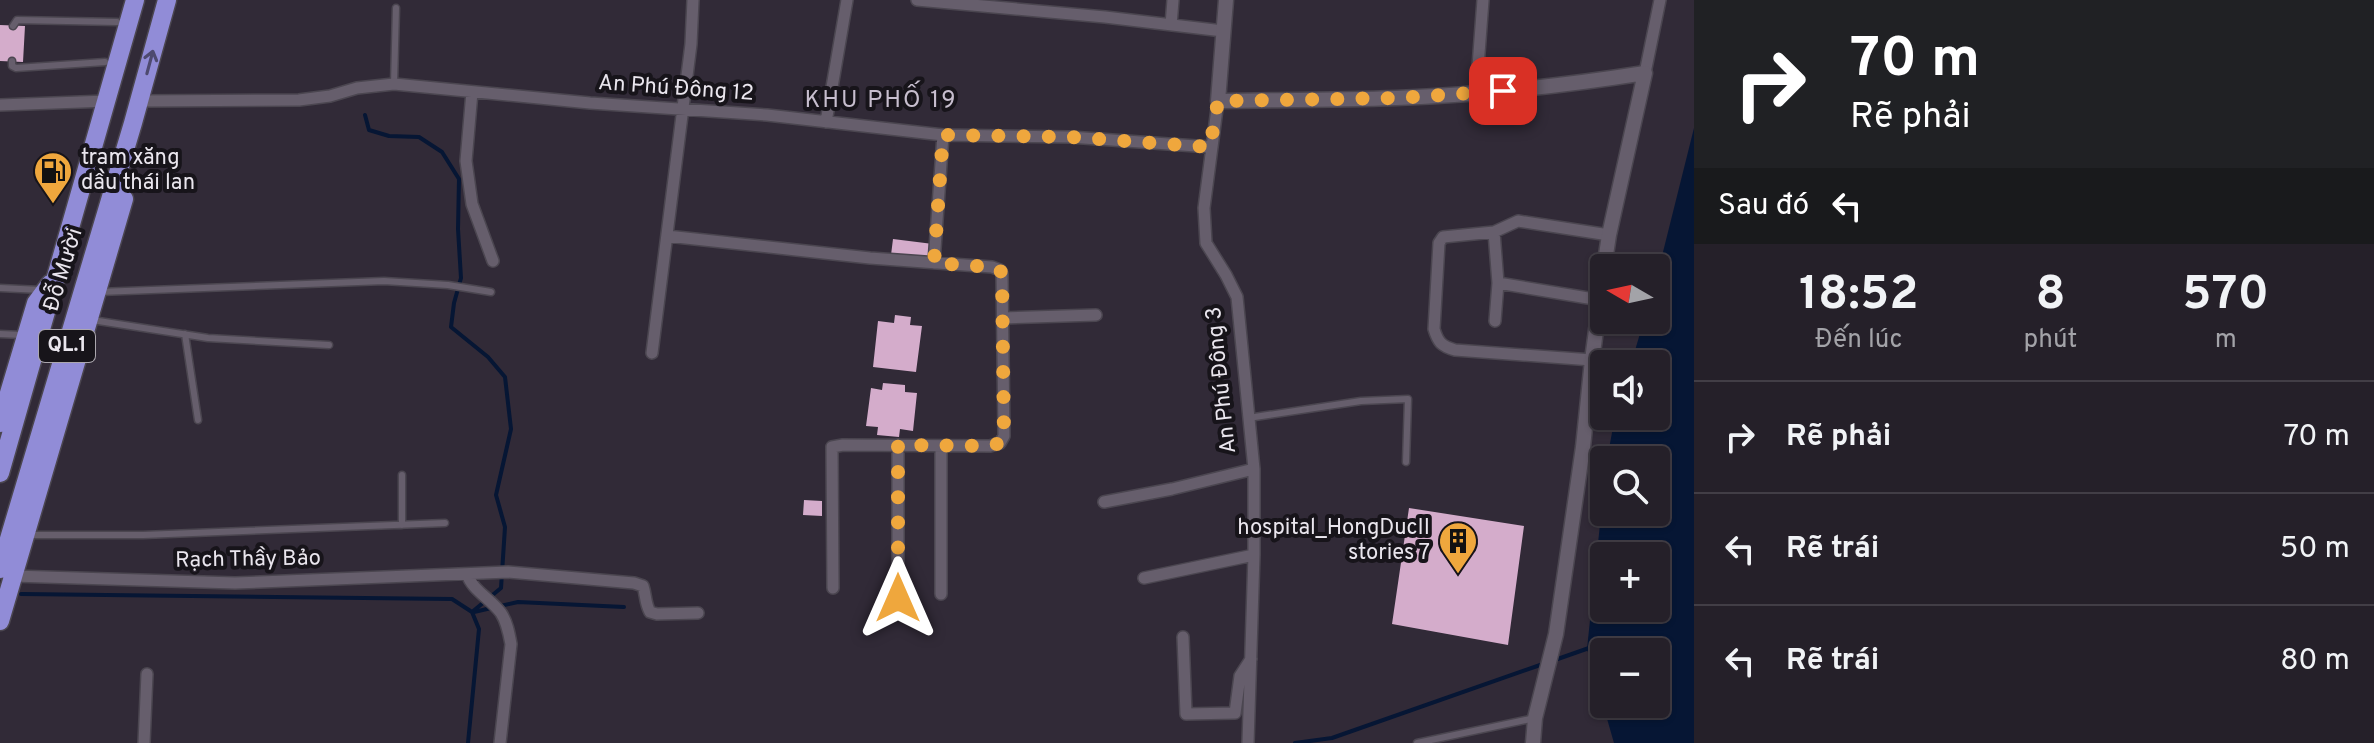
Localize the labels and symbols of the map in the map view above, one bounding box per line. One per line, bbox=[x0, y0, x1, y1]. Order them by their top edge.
one-way arrow bbox=[143, 49, 158, 75]
pin bbox=[1469, 57, 1537, 125]
street label: An Phú Đông 12 bbox=[597, 70, 755, 108]
district label: KHU PHỐ 19 bbox=[804, 80, 958, 116]
place label: trạm xăng dầu thái lan bbox=[81, 145, 195, 197]
fuel station icon: trạm xăng dầu thái lan bbox=[32, 150, 74, 205]
street label: Đỗ Mười bbox=[37, 224, 89, 315]
north arrow bbox=[1590, 254, 1670, 334]
street label: An Phú Đông 3 bbox=[1201, 305, 1243, 455]
road number: QL.1 bbox=[39, 330, 95, 362]
place label: hospital_HongDucII stories 7 bbox=[1237, 515, 1430, 567]
building icon: hospital_HongDucII stories 7 bbox=[1437, 520, 1479, 575]
street label: Rạch Thầy Bảo bbox=[175, 543, 321, 575]
position arrow bbox=[856, 556, 940, 640]

